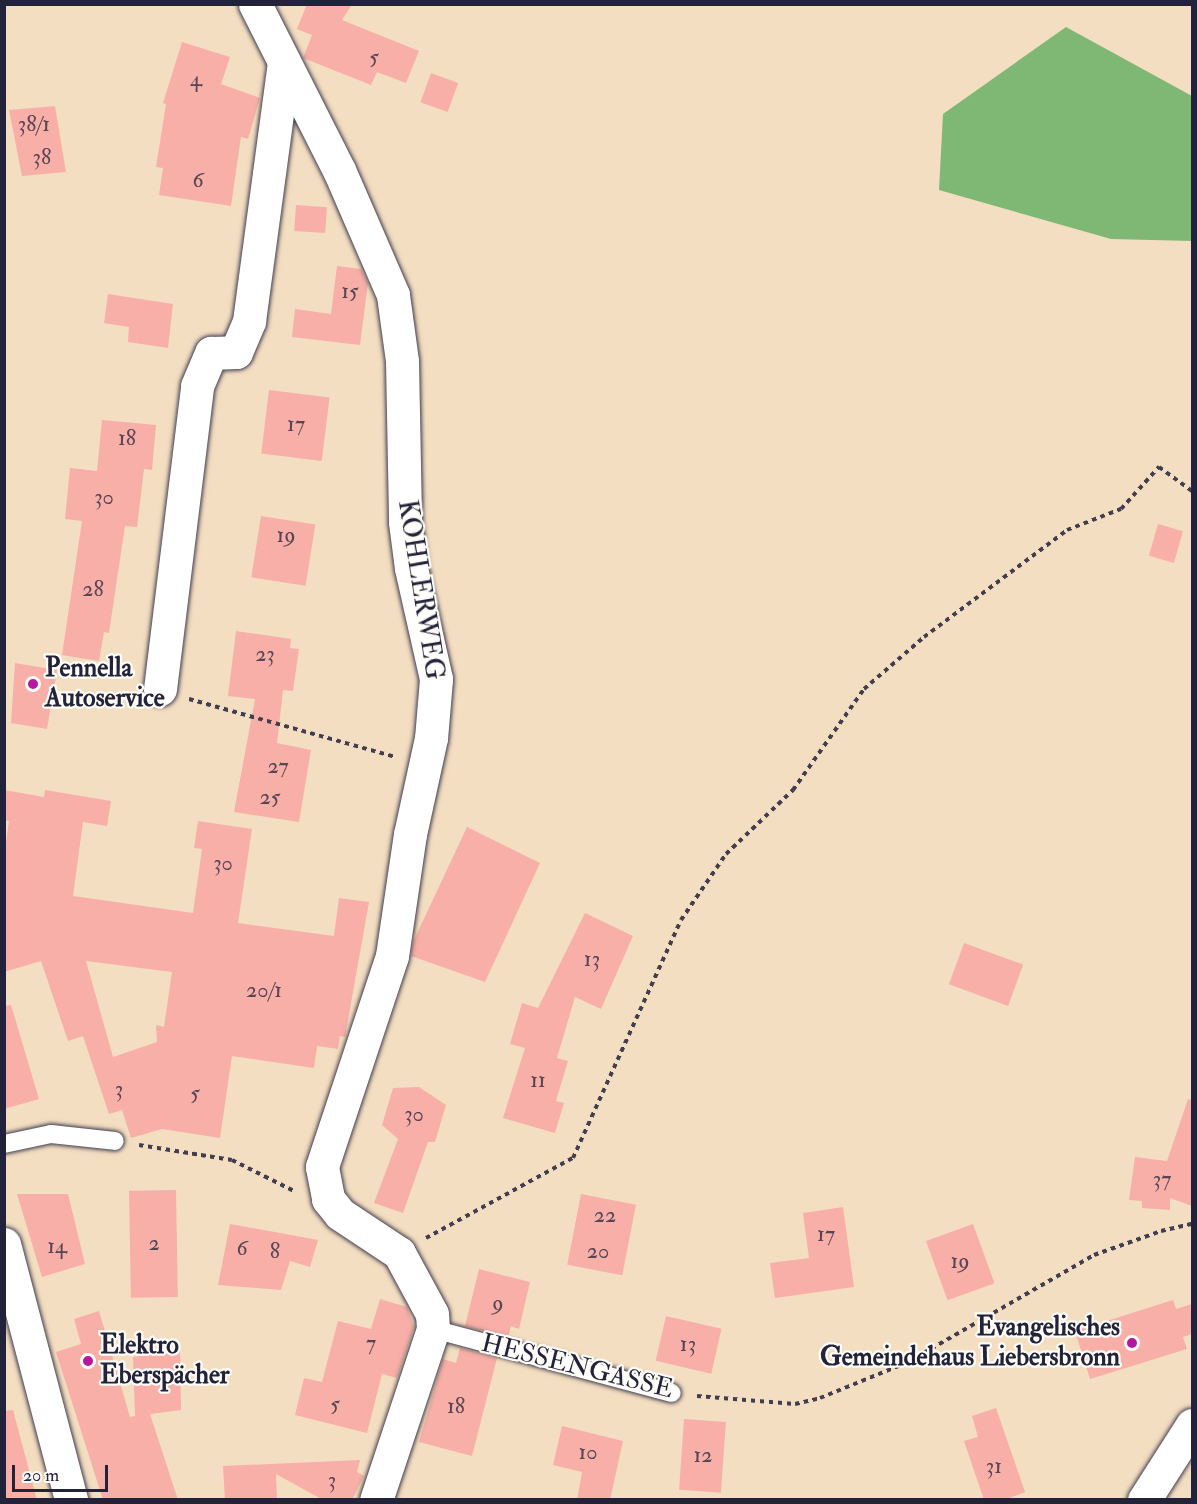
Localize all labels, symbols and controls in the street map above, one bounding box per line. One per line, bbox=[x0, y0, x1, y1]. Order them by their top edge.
house number: 5 bbox=[369, 45, 379, 71]
house number: 4 bbox=[190, 67, 202, 93]
house number: 38/1 bbox=[18, 112, 50, 138]
house number: 38 bbox=[33, 145, 51, 171]
house number: 6 bbox=[192, 168, 204, 194]
house number: 15 bbox=[341, 279, 359, 305]
house number: 17 bbox=[287, 412, 305, 438]
house number: 18 bbox=[118, 426, 136, 452]
house number: 30 bbox=[94, 485, 114, 511]
street label: KOHLERWEG bbox=[390, 498, 450, 682]
house number: 19 bbox=[276, 523, 296, 549]
house number: 28 bbox=[82, 577, 104, 603]
house number: 23 bbox=[255, 642, 275, 668]
place label: Pennella Autoservice bbox=[45, 653, 165, 714]
marker: Pennella Autoservice bbox=[26, 677, 40, 691]
house number: 27 bbox=[267, 754, 289, 780]
house number: 25 bbox=[260, 785, 280, 811]
house number: 30 bbox=[213, 851, 233, 877]
house number: 13 bbox=[584, 947, 600, 973]
house number: 20/1 bbox=[246, 978, 282, 1004]
house number: 11 bbox=[530, 1068, 546, 1094]
house number: 3 bbox=[115, 1077, 123, 1103]
house number: 5 bbox=[190, 1081, 200, 1107]
house number: 30 bbox=[404, 1102, 424, 1128]
house number: 37 bbox=[1153, 1167, 1171, 1193]
house number: 22 bbox=[594, 1203, 616, 1229]
house number: 17 bbox=[817, 1222, 835, 1248]
house number: 2 bbox=[148, 1231, 160, 1257]
house number: 14 bbox=[47, 1234, 67, 1260]
house number: 6 bbox=[236, 1236, 248, 1262]
house number: 8 bbox=[270, 1239, 280, 1265]
house number: 20 bbox=[587, 1239, 609, 1265]
house number: 19 bbox=[950, 1249, 970, 1275]
house number: 9 bbox=[492, 1291, 504, 1317]
place label: Evangelisches Gemeindehaus Liebersbronn bbox=[820, 1312, 1120, 1374]
street label: HESSENGASSE bbox=[478, 1328, 676, 1406]
place label: Elektro Eberspächer bbox=[100, 1330, 229, 1392]
house number: 7 bbox=[366, 1331, 376, 1357]
house number: 13 bbox=[680, 1332, 696, 1358]
marker: Evangelisches Gemeindehaus Liebersbronn bbox=[1125, 1336, 1139, 1350]
marker: Elektro Eberspächer bbox=[81, 1354, 95, 1368]
house number: 5 bbox=[330, 1392, 340, 1418]
house number: 18 bbox=[447, 1394, 465, 1420]
house number: 10 bbox=[578, 1440, 598, 1466]
house number: 12 bbox=[693, 1443, 713, 1469]
scale bar bbox=[15, 1453, 111, 1491]
house number: 31 bbox=[986, 1454, 1002, 1480]
text: 20 m bbox=[23, 1464, 59, 1487]
house number: 3 bbox=[328, 1468, 336, 1494]

